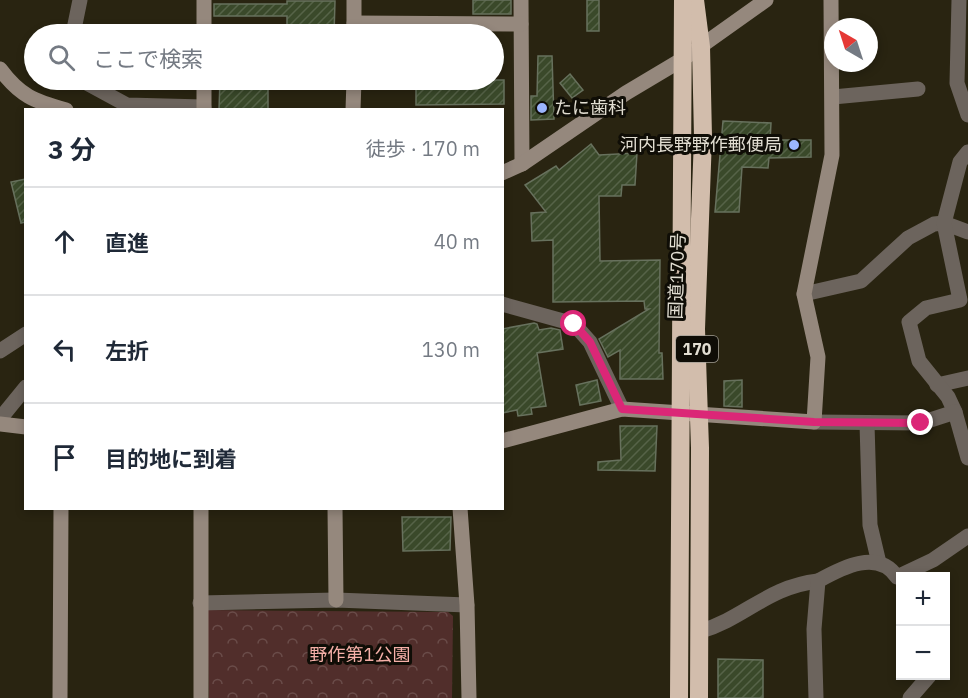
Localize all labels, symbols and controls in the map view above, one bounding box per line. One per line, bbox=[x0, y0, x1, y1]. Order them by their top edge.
north arrow bbox=[824, 18, 878, 72]
search box bbox=[24, 24, 504, 90]
icon: search bbox=[45, 41, 78, 74]
text: ここで検索 bbox=[93, 44, 203, 73]
place label: たに歯科 bbox=[554, 96, 626, 119]
marker: たに歯科 bbox=[535, 101, 549, 115]
text: 3 分 bbox=[48, 132, 96, 166]
place label: 河内長野野作郵便局 bbox=[620, 133, 782, 156]
text: 徒歩 · 170 m bbox=[366, 135, 480, 162]
marker: 河内長野野作郵便局 bbox=[787, 138, 801, 152]
icon: ahead bbox=[48, 225, 81, 258]
text: 直進 bbox=[105, 228, 149, 257]
text: 40 m bbox=[434, 228, 480, 255]
street label: 国道170号 bbox=[663, 232, 690, 320]
route start bbox=[560, 310, 586, 336]
icon: left bbox=[48, 333, 81, 366]
text: 左折 bbox=[105, 336, 149, 365]
text: 130 m bbox=[422, 336, 480, 363]
road number: 170 bbox=[676, 336, 718, 362]
route end bbox=[907, 409, 933, 435]
icon: arrive bbox=[48, 441, 81, 474]
text: 目的地に到着 bbox=[105, 444, 237, 473]
map controls bbox=[896, 572, 950, 680]
button: + bbox=[896, 572, 950, 626]
button: − bbox=[896, 626, 950, 680]
park label: 野作第1公園 bbox=[310, 643, 410, 666]

